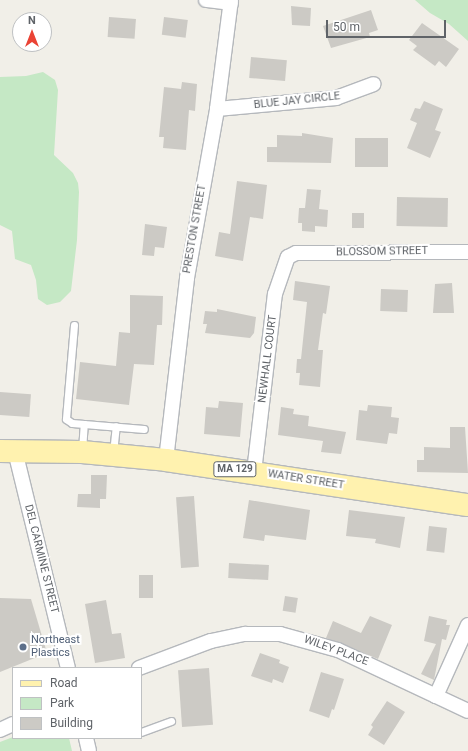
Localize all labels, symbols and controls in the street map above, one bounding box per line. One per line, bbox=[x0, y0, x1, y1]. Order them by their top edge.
north arrow bbox=[12, 12, 52, 52]
scale bar bbox=[328, 12, 448, 38]
text: N bbox=[28, 14, 36, 27]
text: 50 m bbox=[333, 20, 360, 34]
street label: BLUE JAY CIRCLE bbox=[253, 90, 341, 112]
street label: PRESTON STREET bbox=[181, 183, 209, 275]
street label: BLOSSOM STREET bbox=[336, 245, 428, 259]
street label: NEWHALL COURT bbox=[256, 314, 280, 404]
road number: MA 129 bbox=[213, 461, 257, 477]
street label: WATER STREET bbox=[267, 467, 345, 493]
street label: DEL CARMINE STREET bbox=[21, 503, 61, 615]
street label: WILEY PLACE bbox=[302, 633, 370, 669]
place label: Northeast Plastics bbox=[31, 634, 80, 660]
marker: Northeast Plastics bbox=[18, 642, 28, 652]
legend bbox=[12, 667, 142, 739]
text: Road bbox=[50, 676, 78, 690]
text: Park bbox=[50, 696, 74, 710]
text: Building bbox=[50, 716, 93, 730]

